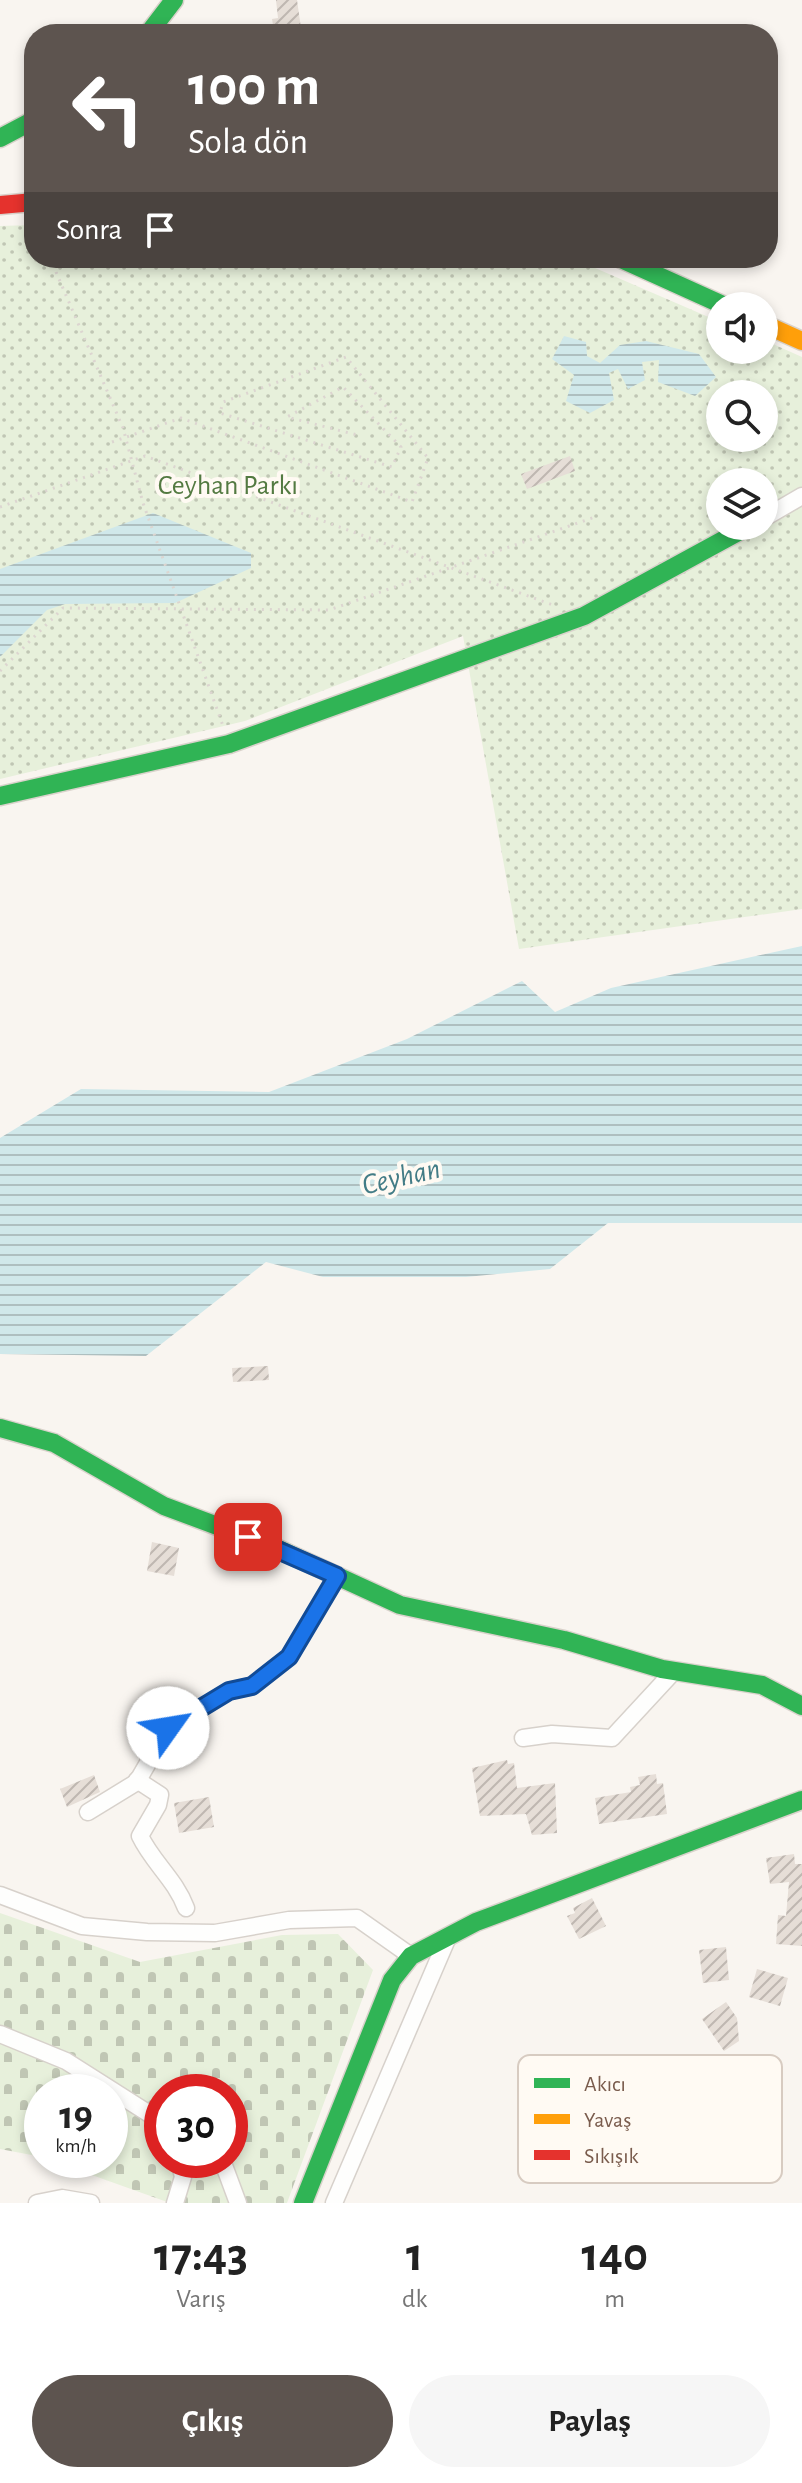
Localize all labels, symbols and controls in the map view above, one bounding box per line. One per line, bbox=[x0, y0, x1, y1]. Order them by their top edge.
icon: left bbox=[56, 56, 160, 160]
text: 100 m bbox=[188, 59, 320, 115]
text: Sola dön bbox=[188, 124, 308, 160]
icon: arrive bbox=[138, 208, 182, 252]
text: Sonra bbox=[56, 215, 122, 245]
map controls bbox=[706, 292, 778, 540]
button: sound bbox=[706, 292, 778, 364]
button: search bbox=[706, 380, 778, 452]
button: layers bbox=[706, 468, 778, 540]
park label: Ceyhan Parkı bbox=[158, 472, 298, 500]
water label: Ceyhan bbox=[359, 1153, 443, 1201]
pin bbox=[214, 1503, 282, 1571]
icon: arrive bbox=[226, 1515, 270, 1559]
position arrow bbox=[126, 1686, 210, 1770]
legend bbox=[518, 2055, 782, 2183]
text: Akıcı bbox=[584, 2073, 626, 2095]
speed limit sign: 30 bbox=[144, 2074, 248, 2178]
text: 19 bbox=[59, 2096, 93, 2136]
text: Yavaş bbox=[584, 2109, 631, 2131]
text: km/h bbox=[55, 2136, 97, 2156]
text: Sıkışık bbox=[584, 2145, 639, 2167]
text: 17:43 bbox=[154, 2232, 248, 2280]
text: 1 bbox=[406, 2232, 423, 2280]
text: 140 bbox=[581, 2232, 648, 2280]
text: Varış bbox=[176, 2286, 226, 2312]
text: dk bbox=[402, 2286, 427, 2312]
text: m bbox=[604, 2286, 625, 2312]
button: Çıkış bbox=[32, 2375, 393, 2467]
button: Paylaş bbox=[409, 2375, 770, 2467]

